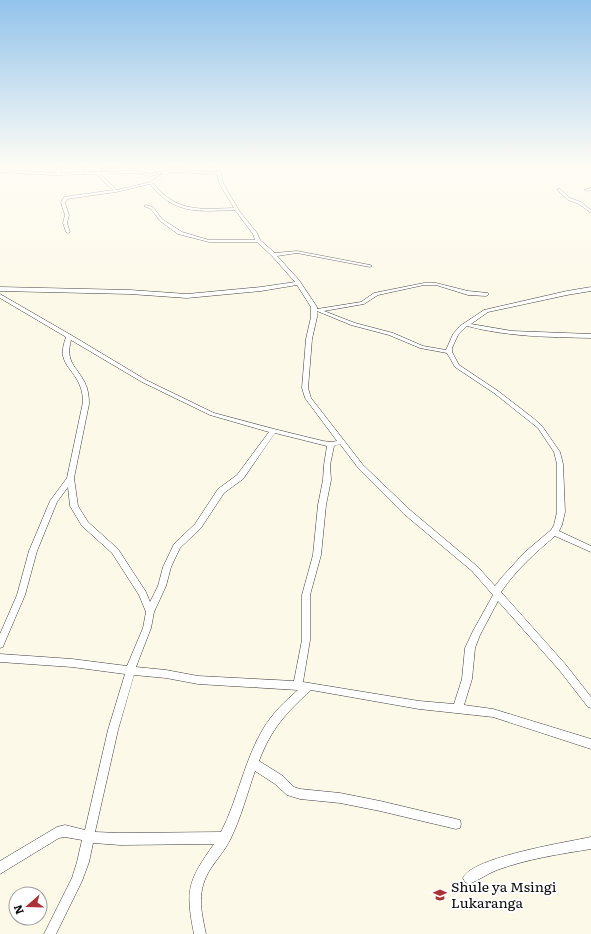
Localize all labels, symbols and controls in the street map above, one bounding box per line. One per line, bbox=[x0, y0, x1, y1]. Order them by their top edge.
place label: Shule ya Msingi Lukaranga bbox=[451, 876, 557, 912]
north arrow bbox=[8, 886, 48, 926]
school or university icon: Shule ya Msingi Lukaranga bbox=[432, 887, 448, 903]
text: N bbox=[9, 903, 27, 917]

